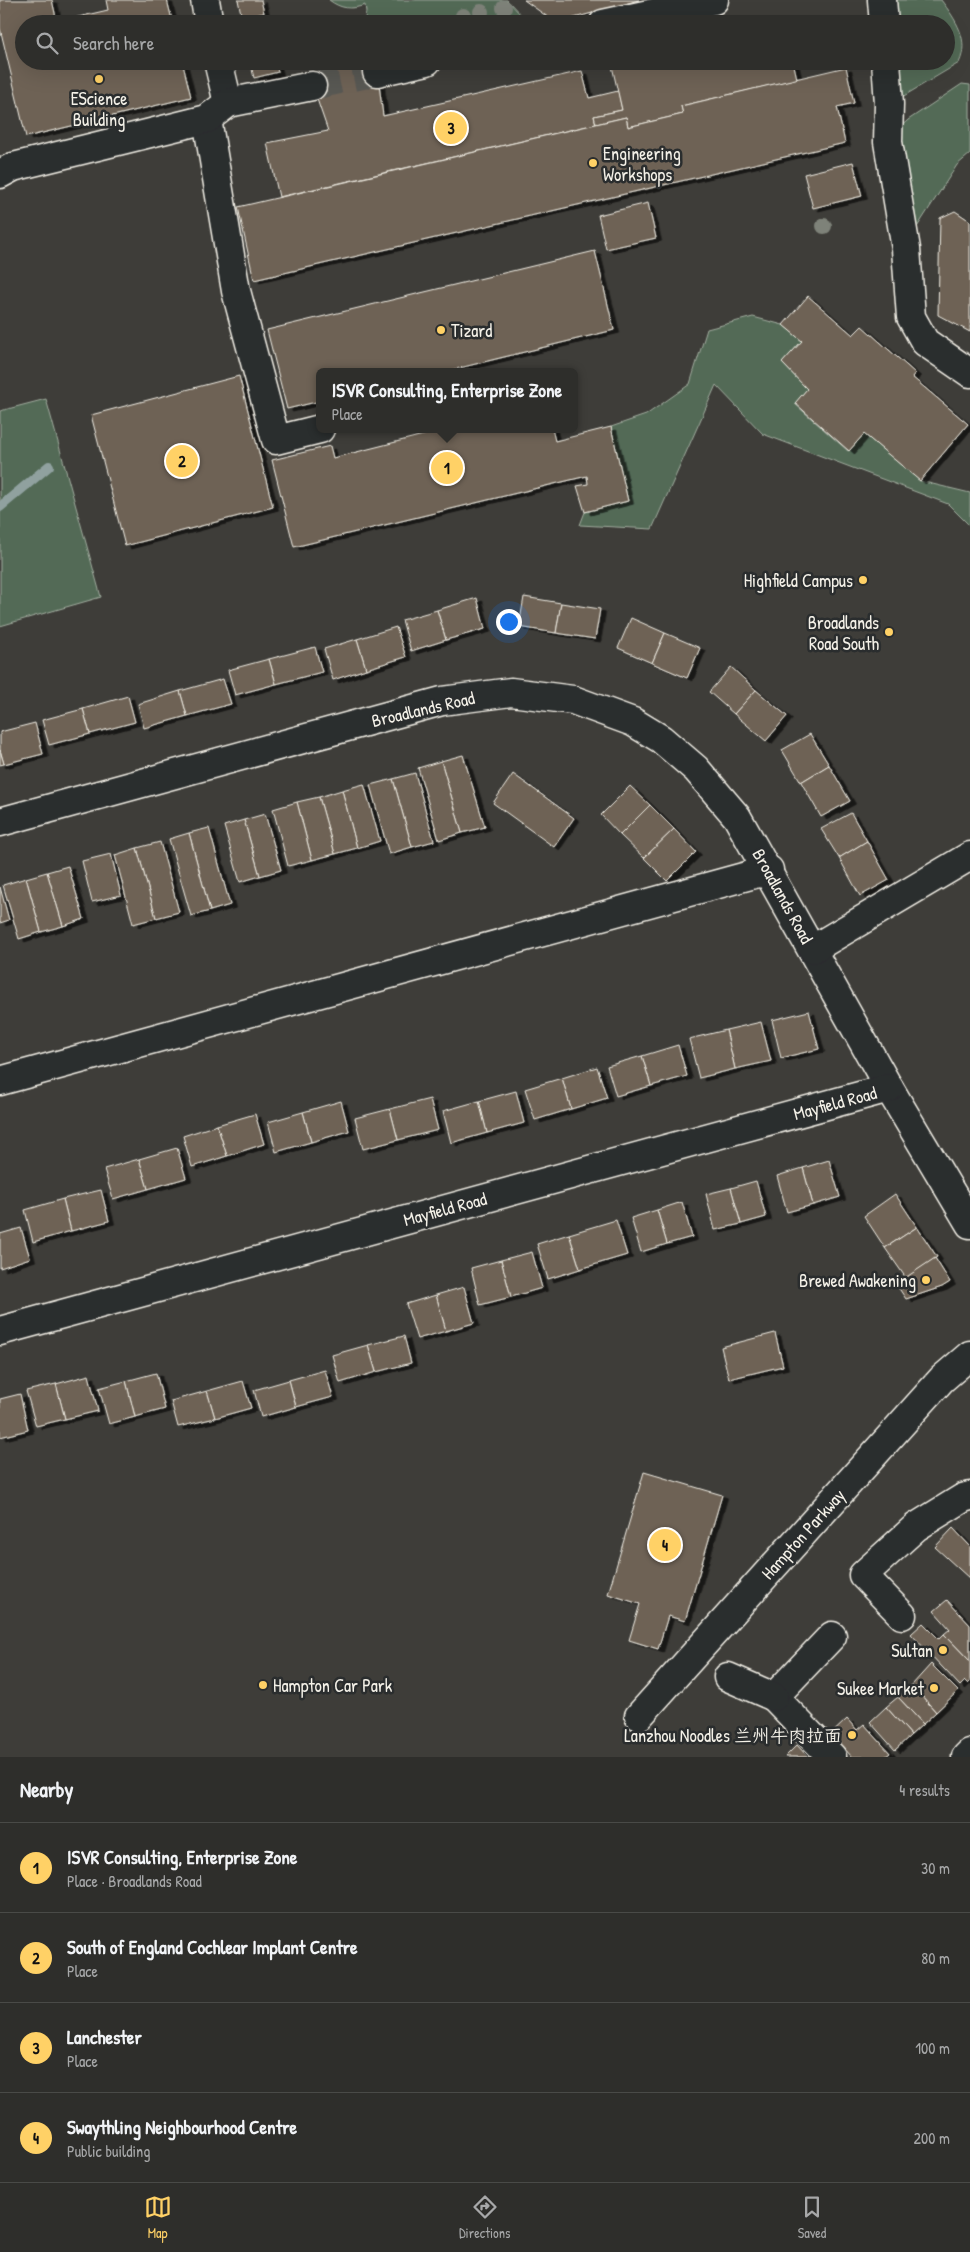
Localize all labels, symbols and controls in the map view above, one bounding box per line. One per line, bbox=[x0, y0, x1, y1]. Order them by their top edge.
search box bbox=[15, 15, 955, 70]
icon: search bbox=[33, 29, 61, 57]
text: Search here bbox=[73, 30, 154, 56]
marker: EScience Building bbox=[93, 73, 105, 85]
place label: EScience Building bbox=[71, 86, 127, 132]
pin: 3 bbox=[435, 109, 467, 147]
place label: Engineering Workshops bbox=[603, 141, 681, 187]
marker: Engineering Workshops bbox=[587, 157, 599, 169]
place label: Tizard bbox=[451, 318, 492, 343]
marker: Tizard bbox=[435, 324, 447, 336]
popup bbox=[316, 368, 578, 433]
text: ISVR Consulting, Enterprise Zone bbox=[332, 377, 562, 403]
text: Place bbox=[332, 403, 363, 425]
pin: 2 bbox=[166, 442, 198, 480]
pin: 1 bbox=[431, 449, 463, 487]
place label: Highfield Campus bbox=[744, 568, 853, 593]
marker: Highfield Campus bbox=[857, 574, 869, 586]
your location bbox=[496, 609, 522, 635]
place label: Broadlands Road South bbox=[808, 610, 879, 656]
marker: Broadlands Road South bbox=[883, 626, 895, 638]
street label: Broadlands Road bbox=[369, 685, 477, 733]
street label: Broadlands Road bbox=[747, 844, 819, 948]
street label: Mayfield Road bbox=[791, 1080, 879, 1126]
street label: Mayfield Road bbox=[401, 1186, 489, 1232]
place label: Brewed Awakening bbox=[799, 1268, 916, 1293]
marker: Brewed Awakening bbox=[920, 1274, 932, 1286]
street label: Hampton Parkway bbox=[755, 1483, 851, 1585]
pin: 4 bbox=[649, 1526, 681, 1564]
place label: Sultan bbox=[891, 1638, 933, 1663]
marker: Sultan bbox=[937, 1644, 949, 1656]
place label: Hampton Car Park bbox=[273, 1673, 393, 1698]
place label: Sukee Market bbox=[837, 1676, 925, 1701]
marker: Hampton Car Park bbox=[257, 1679, 269, 1691]
marker: Sukee Market bbox=[928, 1682, 940, 1694]
place label: Lanzhou Noodles 兰州牛肉拉面 bbox=[624, 1723, 842, 1748]
marker: Lanzhou Noodles 兰州牛肉拉面 bbox=[846, 1729, 858, 1741]
text: Nearby bbox=[20, 1775, 73, 1804]
text: 4 results bbox=[899, 1779, 950, 1801]
text: ISVR Consulting, Enterprise Zone bbox=[67, 1844, 297, 1870]
text: 1 bbox=[33, 1857, 39, 1879]
text: 30 m bbox=[921, 1857, 950, 1879]
text: Place · Broadlands Road bbox=[67, 1870, 202, 1892]
text: South of England Cochlear Implant Centre bbox=[67, 1934, 358, 1960]
text: 2 bbox=[32, 1947, 40, 1969]
text: 80 m bbox=[921, 1947, 950, 1969]
text: Place bbox=[67, 1960, 98, 1982]
text: Lanchester bbox=[67, 2024, 142, 2050]
text: 3 bbox=[32, 2037, 40, 2059]
text: 100 m bbox=[915, 2037, 950, 2059]
text: Place bbox=[67, 2050, 98, 2072]
text: Swaythling Neighbourhood Centre bbox=[67, 2114, 297, 2140]
text: 4 bbox=[33, 2127, 39, 2149]
text: 200 m bbox=[914, 2127, 950, 2149]
text: Public building bbox=[67, 2140, 150, 2162]
tab: Map bbox=[144, 2193, 172, 2242]
tab: Directions bbox=[459, 2193, 510, 2242]
tab: Saved bbox=[798, 2193, 826, 2242]

